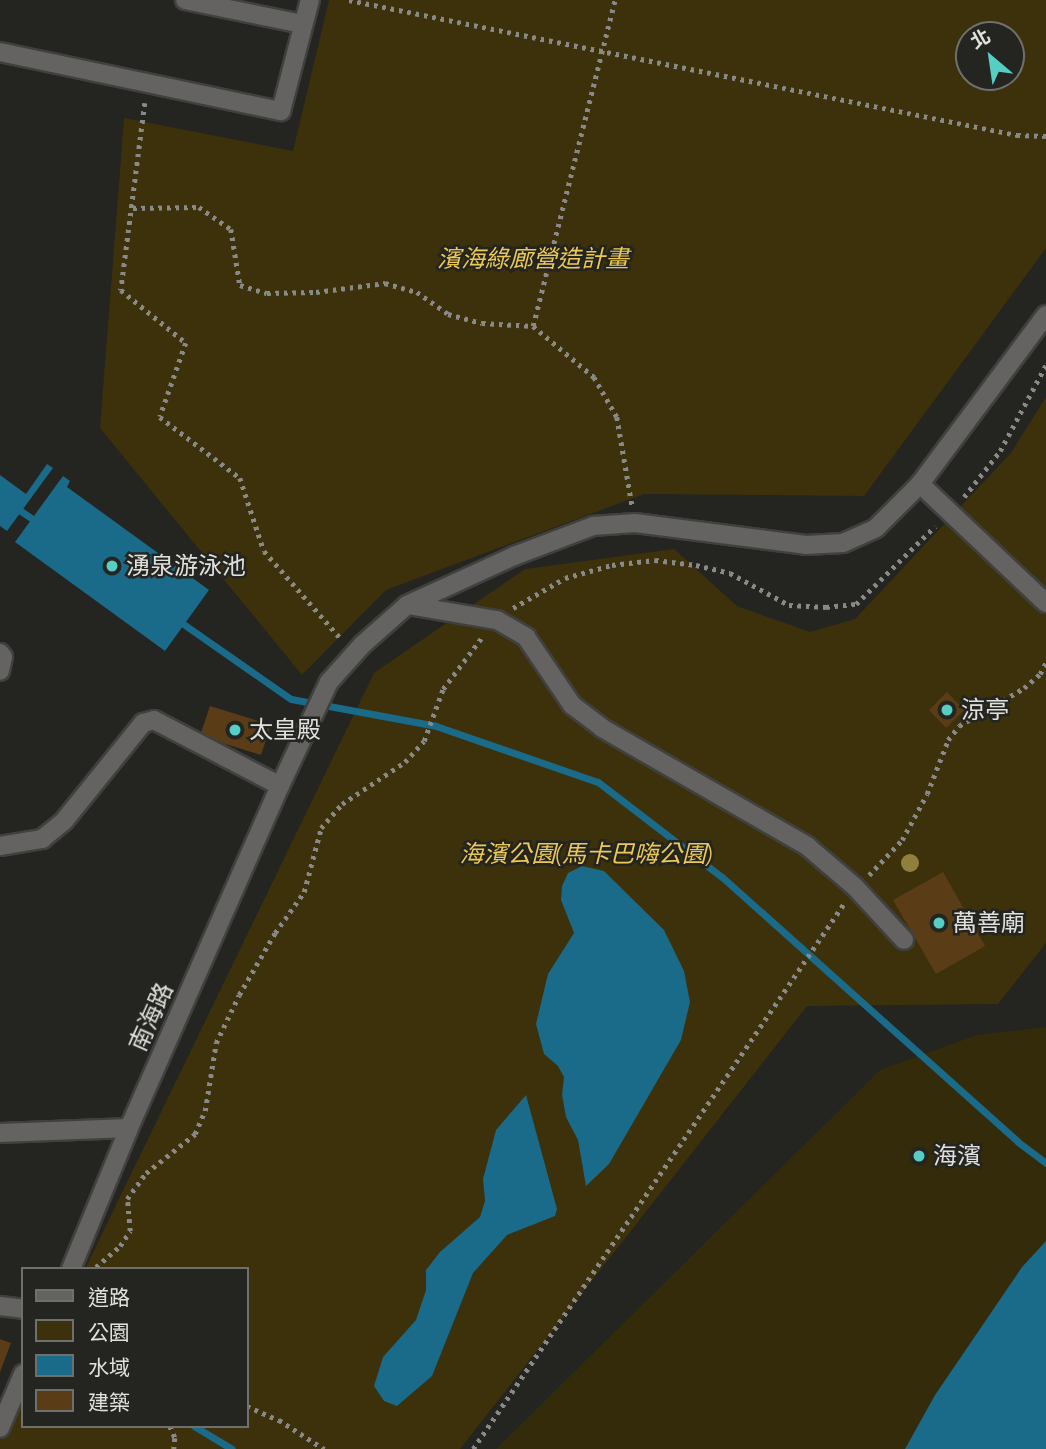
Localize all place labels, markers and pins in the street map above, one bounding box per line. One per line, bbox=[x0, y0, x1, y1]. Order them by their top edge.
place label: 湧泉游泳池 bbox=[126, 552, 246, 580]
marker: 湧泉游泳池 bbox=[104, 558, 120, 574]
place label: 涼亭 bbox=[961, 696, 1009, 724]
marker: 涼亭 bbox=[939, 702, 955, 718]
place label: 太皇殿 bbox=[249, 716, 321, 744]
marker: 太皇殿 bbox=[227, 722, 243, 738]
place label: 萬善廟 bbox=[953, 909, 1025, 937]
marker: 萬善廟 bbox=[931, 915, 947, 931]
place label: 海濱 bbox=[933, 1142, 981, 1170]
marker: 海濱 bbox=[911, 1148, 927, 1164]

